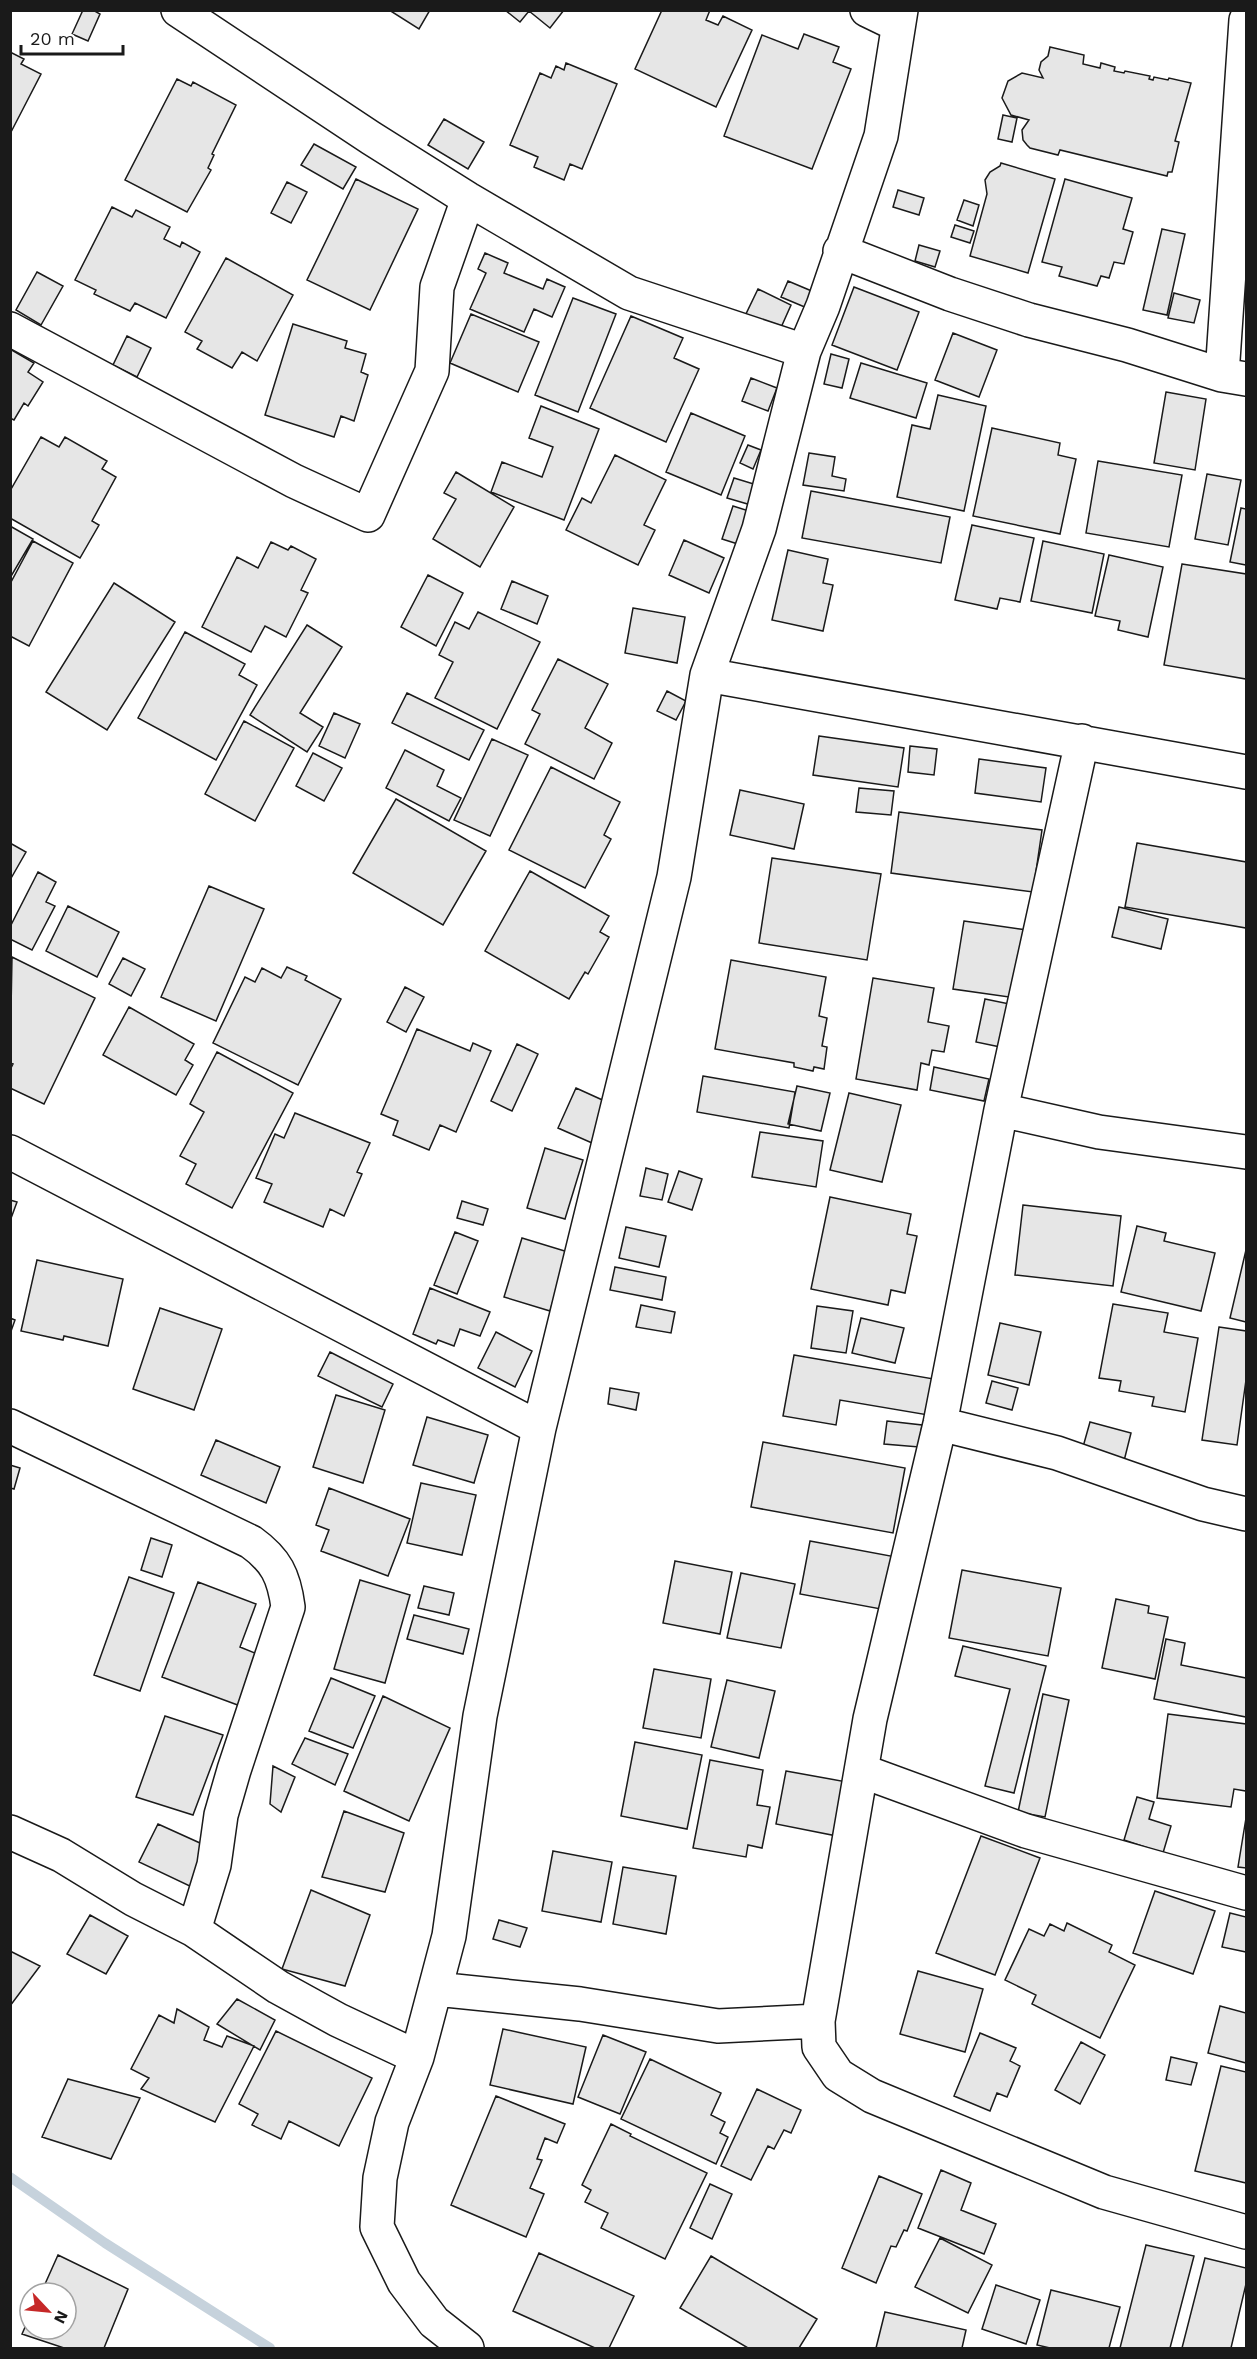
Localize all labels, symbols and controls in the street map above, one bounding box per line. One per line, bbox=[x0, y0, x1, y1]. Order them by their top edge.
scale bar bbox=[21, 18, 123, 56]
text: 20 m bbox=[30, 28, 75, 49]
north arrow bbox=[18, 2281, 78, 2341]
text: N bbox=[50, 2308, 72, 2327]

